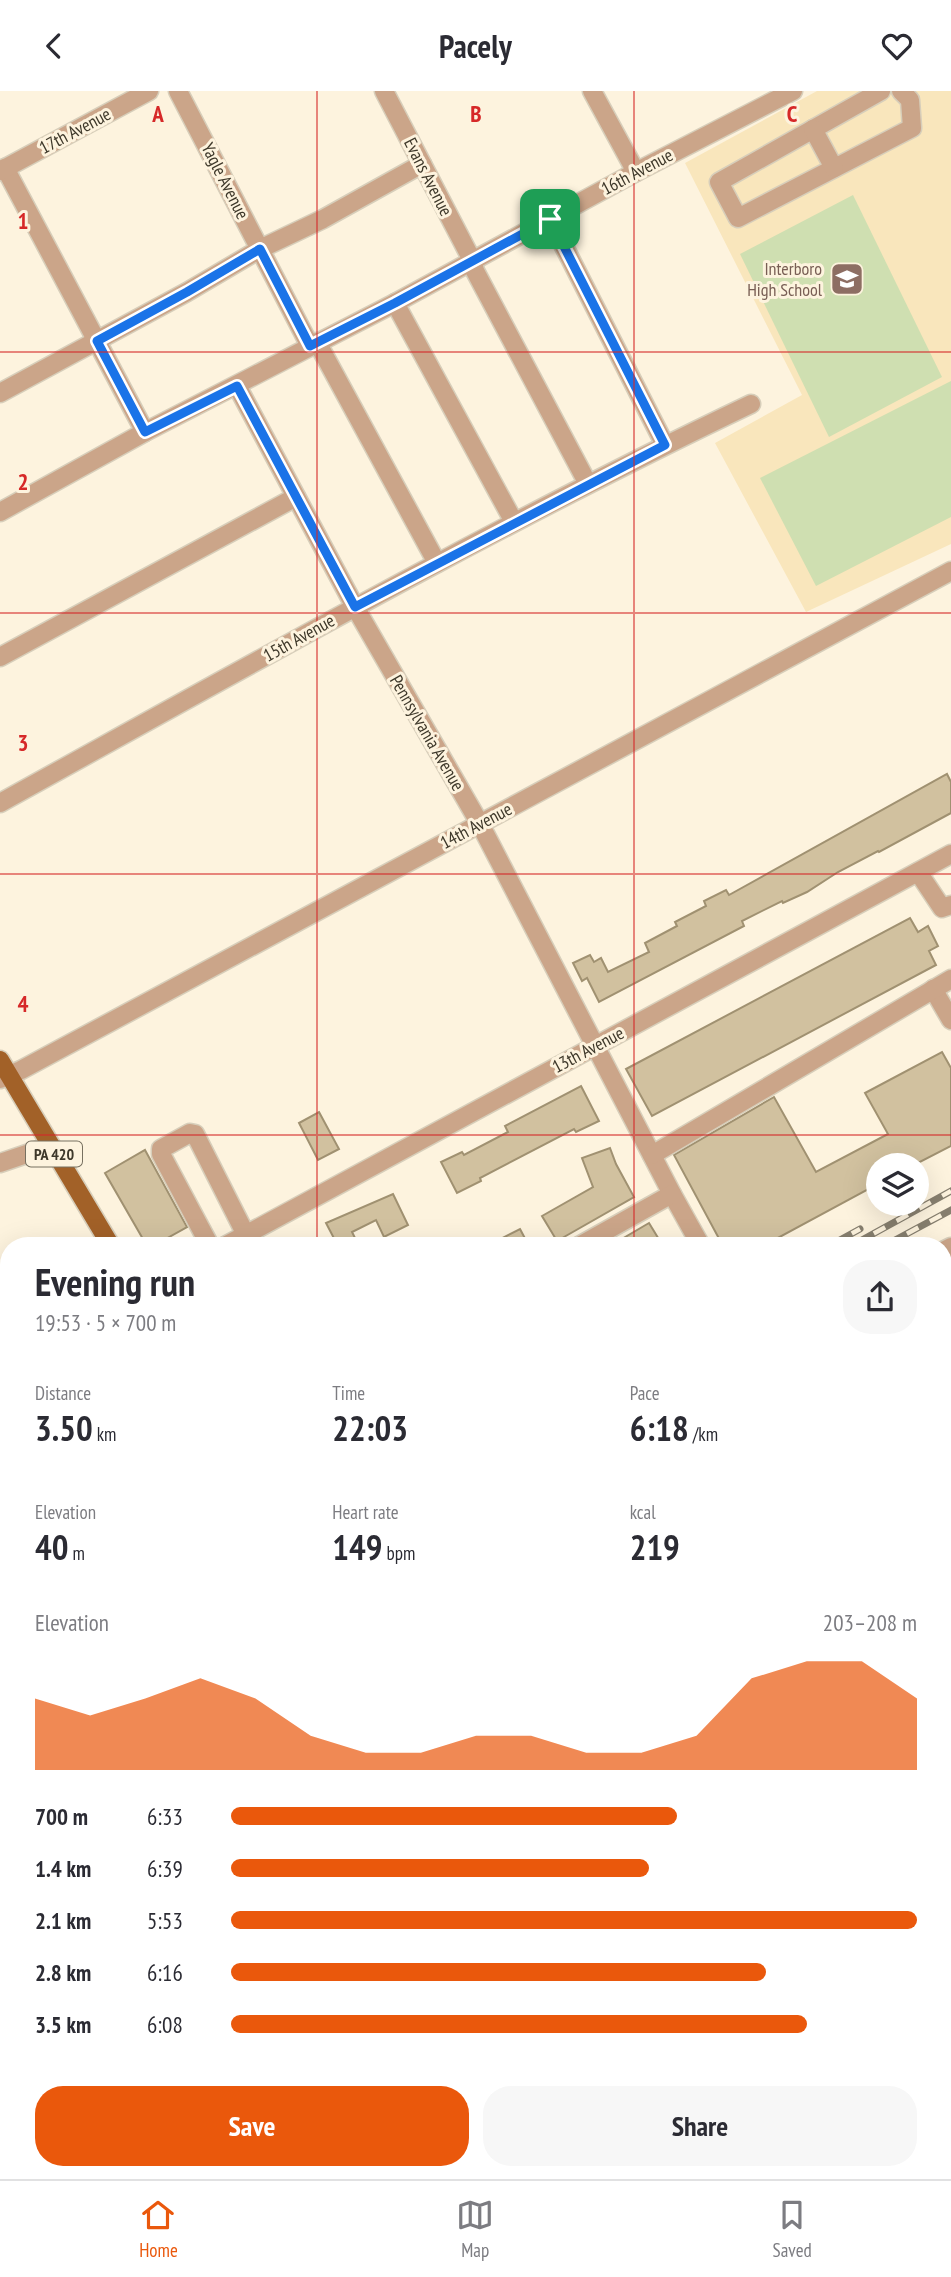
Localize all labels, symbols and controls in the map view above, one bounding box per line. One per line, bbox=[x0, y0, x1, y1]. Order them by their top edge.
text: Pacely bbox=[439, 25, 512, 67]
icon: back bbox=[35, 27, 73, 65]
icon: heart bbox=[878, 27, 916, 65]
text: A bbox=[151, 99, 164, 128]
text: B bbox=[470, 99, 482, 128]
text: C bbox=[787, 99, 798, 128]
street label: 17th Avenue bbox=[35, 102, 115, 159]
street label: Evans Avenue bbox=[399, 134, 458, 220]
street label: Yagle Avenue bbox=[196, 139, 254, 223]
street label: 16th Avenue bbox=[597, 143, 677, 200]
pin bbox=[520, 189, 580, 249]
icon: arrive bbox=[531, 200, 569, 238]
text: 1 bbox=[18, 206, 29, 235]
place label: Interboro High School bbox=[747, 257, 823, 301]
school or university icon: Interboro High School bbox=[828, 260, 866, 298]
text: 2 bbox=[18, 467, 29, 496]
street label: 15th Avenue bbox=[259, 609, 338, 667]
street label: Pennsylvania Avenue bbox=[385, 671, 470, 795]
text: 3 bbox=[18, 728, 29, 757]
street label: 14th Avenue bbox=[436, 797, 516, 854]
text: 4 bbox=[18, 989, 29, 1018]
street label: 13th Avenue bbox=[548, 1021, 628, 1078]
road number: PA 420 bbox=[26, 1141, 82, 1167]
map controls bbox=[866, 1153, 929, 1216]
button: layers bbox=[866, 1153, 929, 1216]
text: Evening run bbox=[35, 1257, 195, 1306]
button: share bbox=[843, 1260, 917, 1334]
text: 19:53 · 5 × 700 m bbox=[35, 1308, 176, 1337]
text: Distance bbox=[35, 1381, 91, 1405]
text: Time bbox=[332, 1381, 365, 1405]
text: Pace bbox=[630, 1381, 660, 1405]
text: 3.50 bbox=[35, 1405, 93, 1451]
text: 22:03 bbox=[332, 1405, 408, 1451]
text: 6:18 bbox=[630, 1405, 689, 1451]
text: km bbox=[93, 1422, 116, 1446]
text: /km bbox=[689, 1422, 718, 1446]
text: Elevation bbox=[35, 1500, 96, 1524]
text: Heart rate bbox=[332, 1500, 399, 1524]
text: kcal bbox=[630, 1500, 656, 1524]
text: 40 bbox=[35, 1524, 68, 1570]
text: 149 bbox=[332, 1524, 383, 1570]
text: 219 bbox=[630, 1524, 680, 1570]
text: m bbox=[68, 1541, 85, 1565]
text: bpm bbox=[383, 1541, 415, 1565]
text: Elevation bbox=[35, 1608, 109, 1637]
text: 203–208 m bbox=[823, 1608, 917, 1637]
text: 700 m bbox=[35, 1802, 88, 1831]
text: 6:33 bbox=[147, 1802, 183, 1831]
text: 1.4 km bbox=[35, 1854, 91, 1883]
text: 6:39 bbox=[147, 1854, 183, 1883]
text: 2.1 km bbox=[35, 1906, 91, 1935]
text: 5:53 bbox=[147, 1906, 183, 1935]
text: 2.8 km bbox=[35, 1958, 91, 1987]
text: 6:16 bbox=[147, 1958, 183, 1987]
text: 3.5 km bbox=[35, 2010, 91, 2039]
text: 6:08 bbox=[147, 2010, 183, 2039]
button: Save bbox=[35, 2086, 469, 2166]
button: Share bbox=[483, 2086, 917, 2166]
tab: Home bbox=[139, 2196, 178, 2262]
tab: Map bbox=[456, 2196, 494, 2262]
tab: Saved bbox=[773, 2196, 812, 2262]

